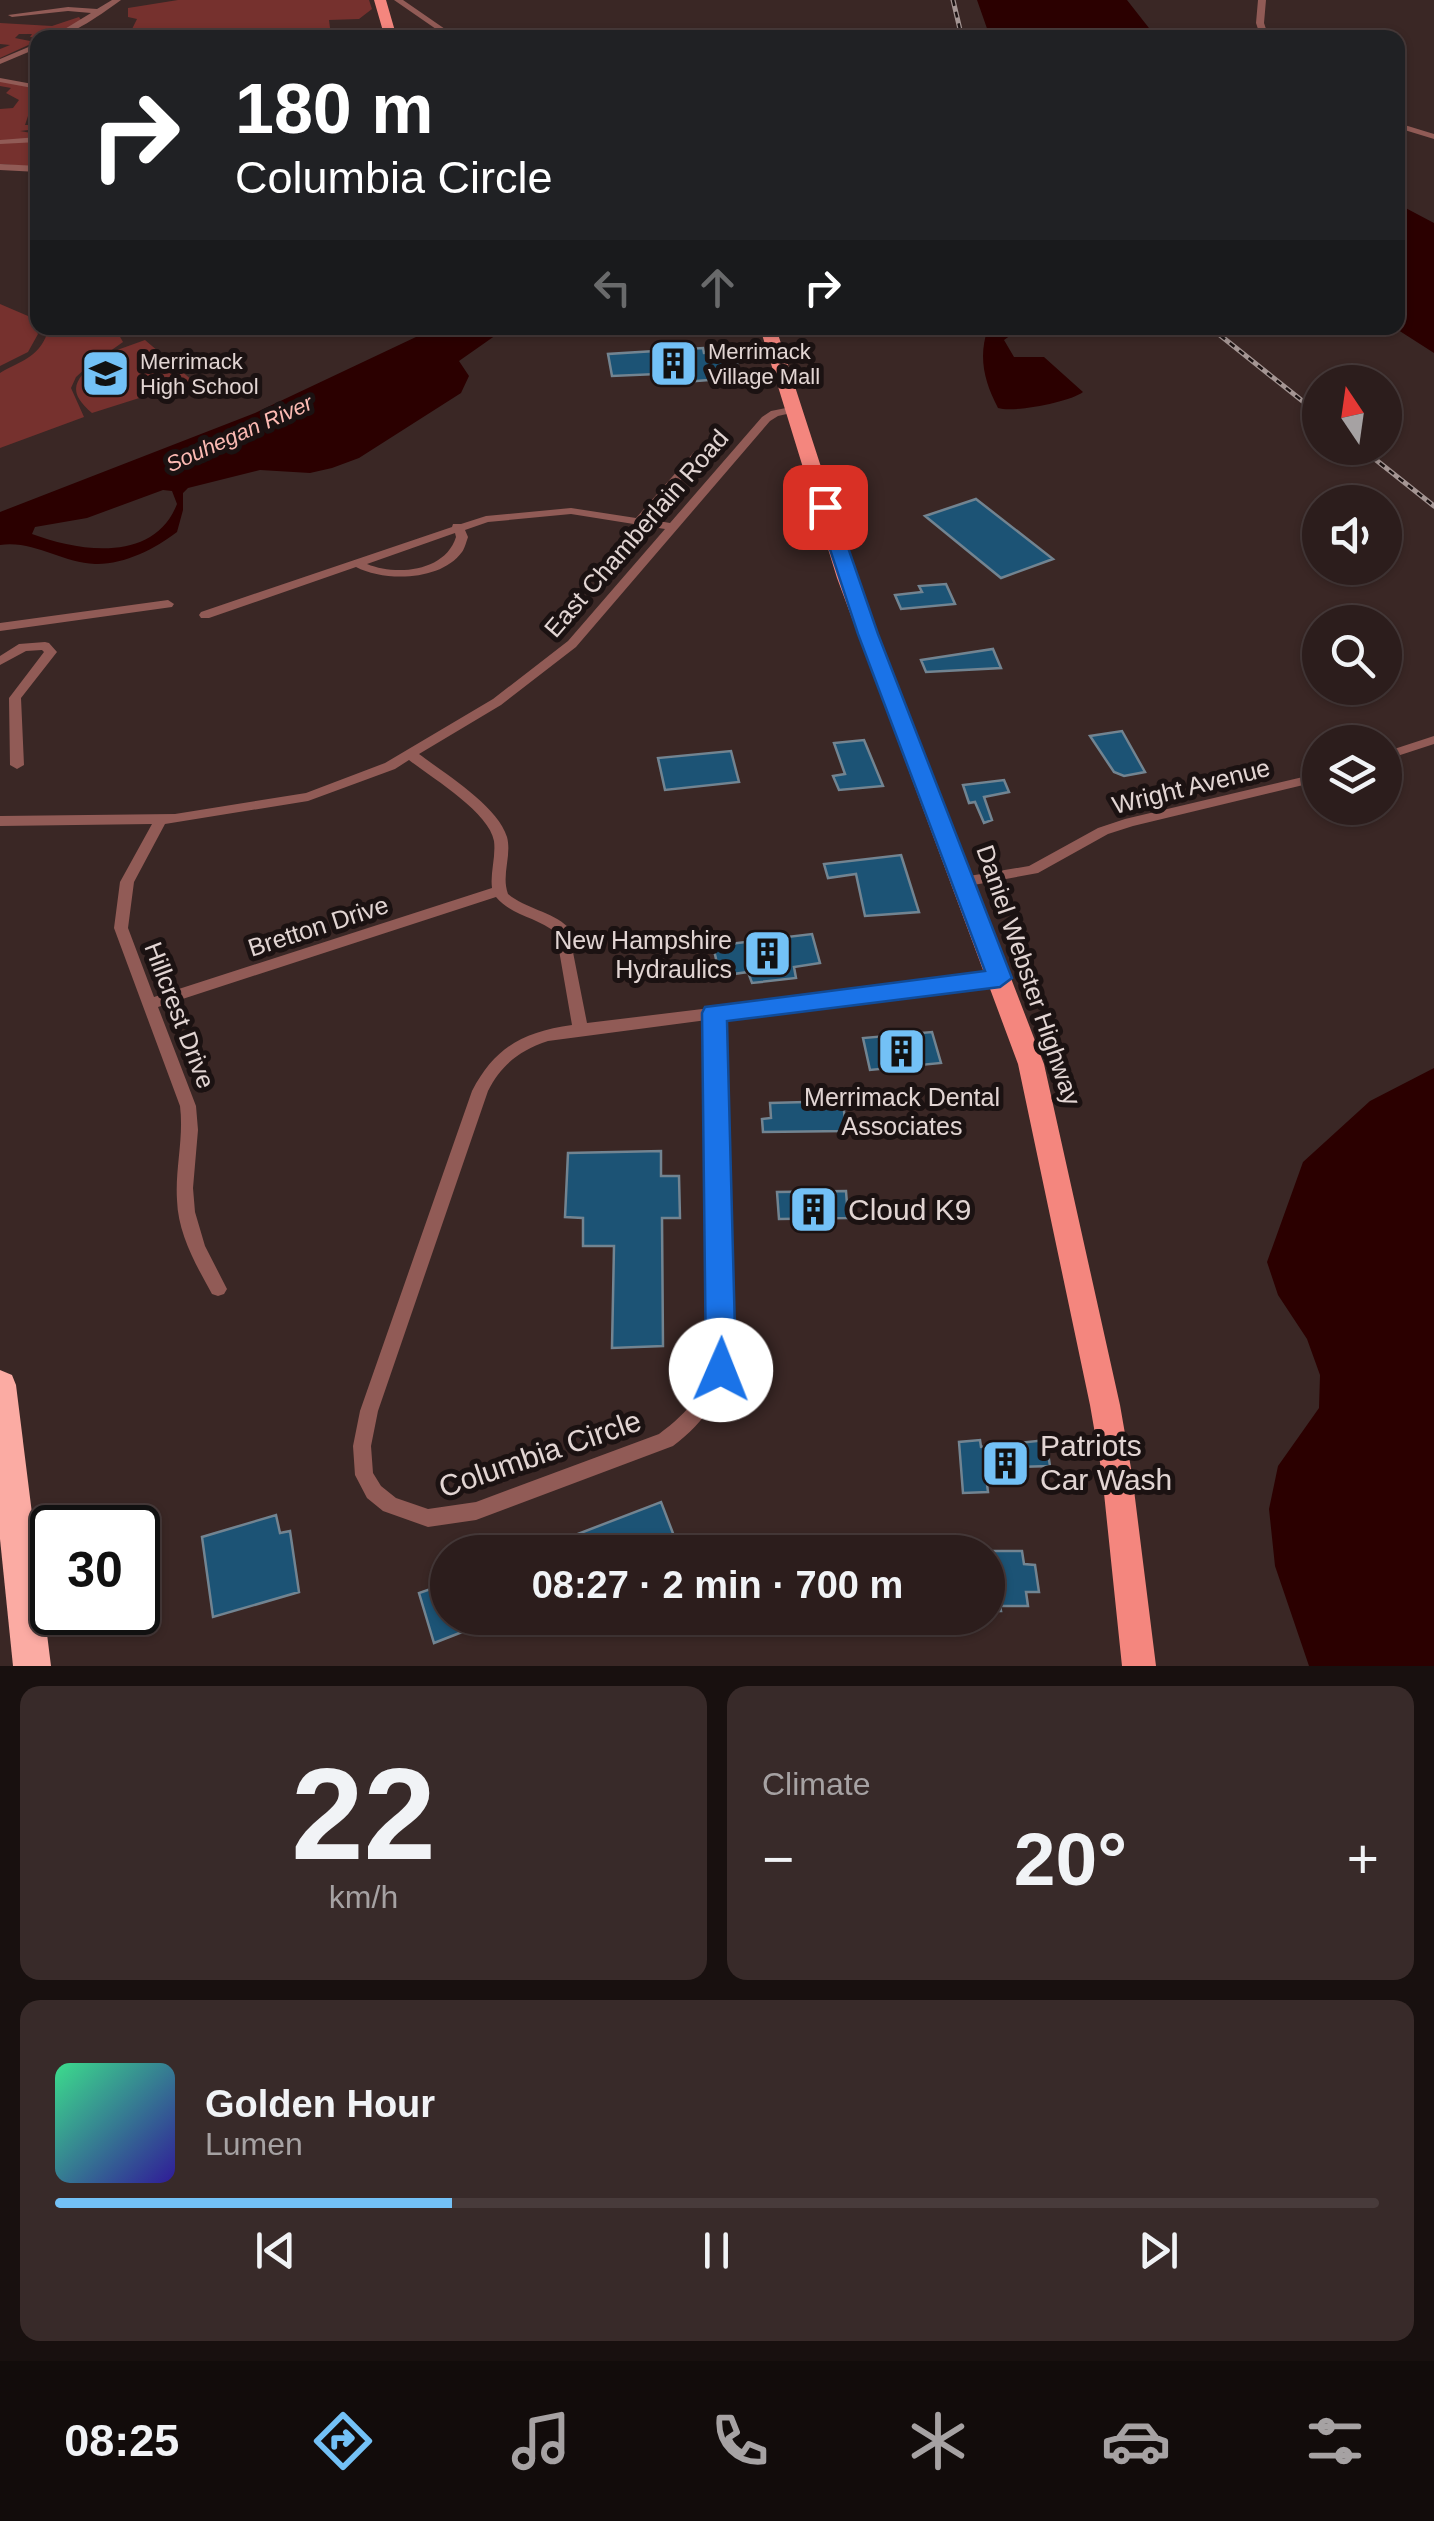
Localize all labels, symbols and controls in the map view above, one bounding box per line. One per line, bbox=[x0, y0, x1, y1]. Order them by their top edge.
icon: right bbox=[70, 70, 200, 200]
text: 180 m bbox=[235, 70, 433, 148]
text: Columbia Circle bbox=[235, 152, 553, 203]
icon: left bbox=[585, 260, 640, 315]
icon: ahead bbox=[690, 260, 745, 315]
icon: right bbox=[795, 260, 850, 315]
building icon: Merrimack Village Mall bbox=[647, 338, 699, 390]
place label: Merrimack Village Mall bbox=[708, 339, 820, 389]
school or university icon: Merrimack High School bbox=[79, 348, 131, 400]
place label: Merrimack High School bbox=[140, 349, 259, 399]
north arrow bbox=[1302, 365, 1402, 465]
map controls bbox=[1302, 365, 1402, 825]
water label: Souhegan River bbox=[162, 389, 318, 477]
street label: East Chamberlain Road bbox=[538, 424, 734, 642]
pin bbox=[783, 465, 868, 550]
icon: arrive bbox=[798, 480, 853, 535]
button: sound bbox=[1302, 485, 1402, 585]
button: search bbox=[1302, 605, 1402, 705]
button: layers bbox=[1302, 725, 1402, 825]
street label: Wright Avenue bbox=[1109, 753, 1273, 819]
street label: Daniel Webster Highway bbox=[971, 841, 1087, 1109]
street label: Bretton Drive bbox=[244, 890, 392, 962]
place label: New Hampshire Hydraulics bbox=[554, 926, 732, 983]
building icon: New Hampshire Hydraulics bbox=[741, 928, 793, 980]
street label: Hillcrest Drive bbox=[139, 938, 221, 1092]
building icon: Merrimack Dental Associates bbox=[876, 1025, 928, 1077]
place label: Merrimack Dental Associates bbox=[804, 1083, 1000, 1140]
building icon: Cloud K9 bbox=[787, 1184, 839, 1236]
place label: Cloud K9 bbox=[848, 1193, 971, 1226]
position arrow bbox=[669, 1318, 773, 1422]
street label: Columbia Circle bbox=[434, 1403, 645, 1504]
place label: Patriots Car Wash bbox=[1040, 1429, 1172, 1496]
building icon: Patriots Car Wash bbox=[979, 1437, 1031, 1489]
speed limit sign: 30 bbox=[30, 1505, 160, 1635]
text: 08:27 · 2 min · 700 m bbox=[532, 1564, 903, 1606]
text: 22 bbox=[291, 1741, 436, 1887]
text: Climate bbox=[762, 1766, 870, 1802]
text: 20° bbox=[1014, 1817, 1127, 1901]
text: − bbox=[762, 1828, 794, 1890]
text: + bbox=[1347, 1828, 1379, 1890]
text: km/h bbox=[329, 1879, 398, 1915]
text: Golden Hour bbox=[205, 2083, 435, 2125]
text: Lumen bbox=[205, 2126, 303, 2162]
icon: previous bbox=[248, 2223, 303, 2278]
icon: pause bbox=[689, 2223, 744, 2278]
icon: next bbox=[1131, 2223, 1186, 2278]
icon: directions bbox=[308, 2406, 378, 2476]
icon: music bbox=[506, 2406, 576, 2476]
icon: phone bbox=[705, 2406, 775, 2476]
icon: climate bbox=[903, 2406, 973, 2476]
icon: car bbox=[1101, 2406, 1171, 2476]
icon: filters bbox=[1300, 2406, 1370, 2476]
text: 08:25 bbox=[64, 2415, 179, 2466]

